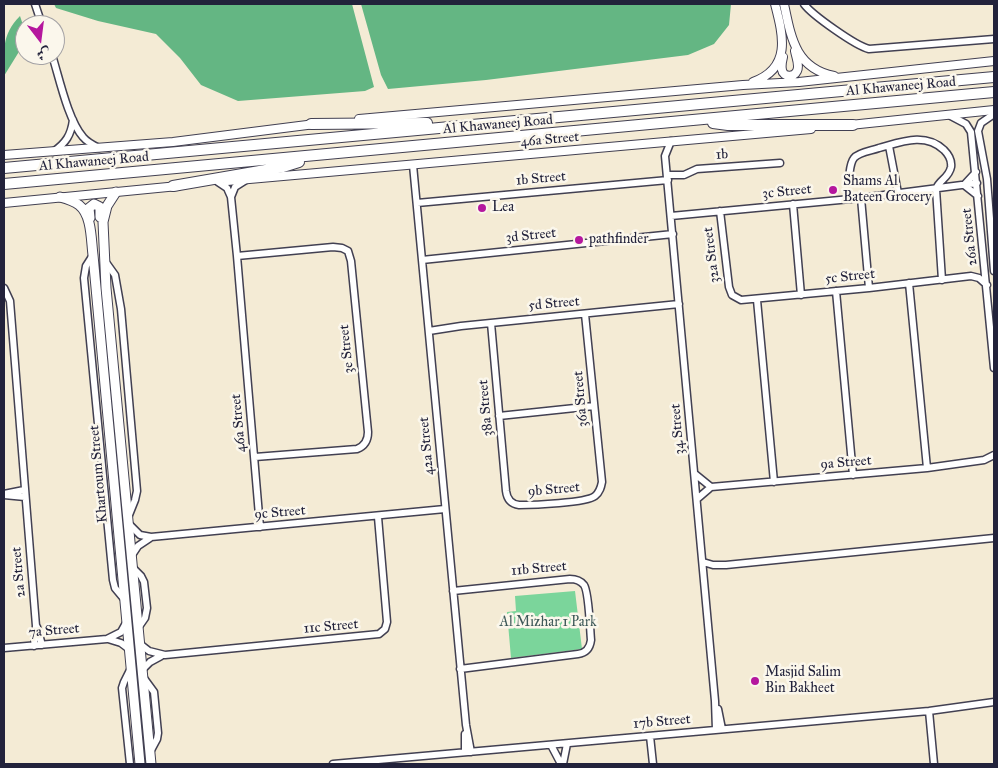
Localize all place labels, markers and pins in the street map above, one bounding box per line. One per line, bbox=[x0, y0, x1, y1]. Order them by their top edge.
place label: Shams Al Bateen Grocery bbox=[843, 174, 931, 206]
marker: Shams Al Bateen Grocery bbox=[827, 184, 839, 196]
place label: Lea bbox=[492, 200, 514, 216]
marker: Lea bbox=[476, 202, 488, 214]
place label: pathfinder bbox=[589, 232, 648, 248]
marker: pathfinder bbox=[573, 234, 585, 246]
place label: Masjid Salim Bin Bakheet bbox=[765, 665, 841, 698]
marker: Masjid Salim Bin Bakheet bbox=[749, 675, 761, 687]

